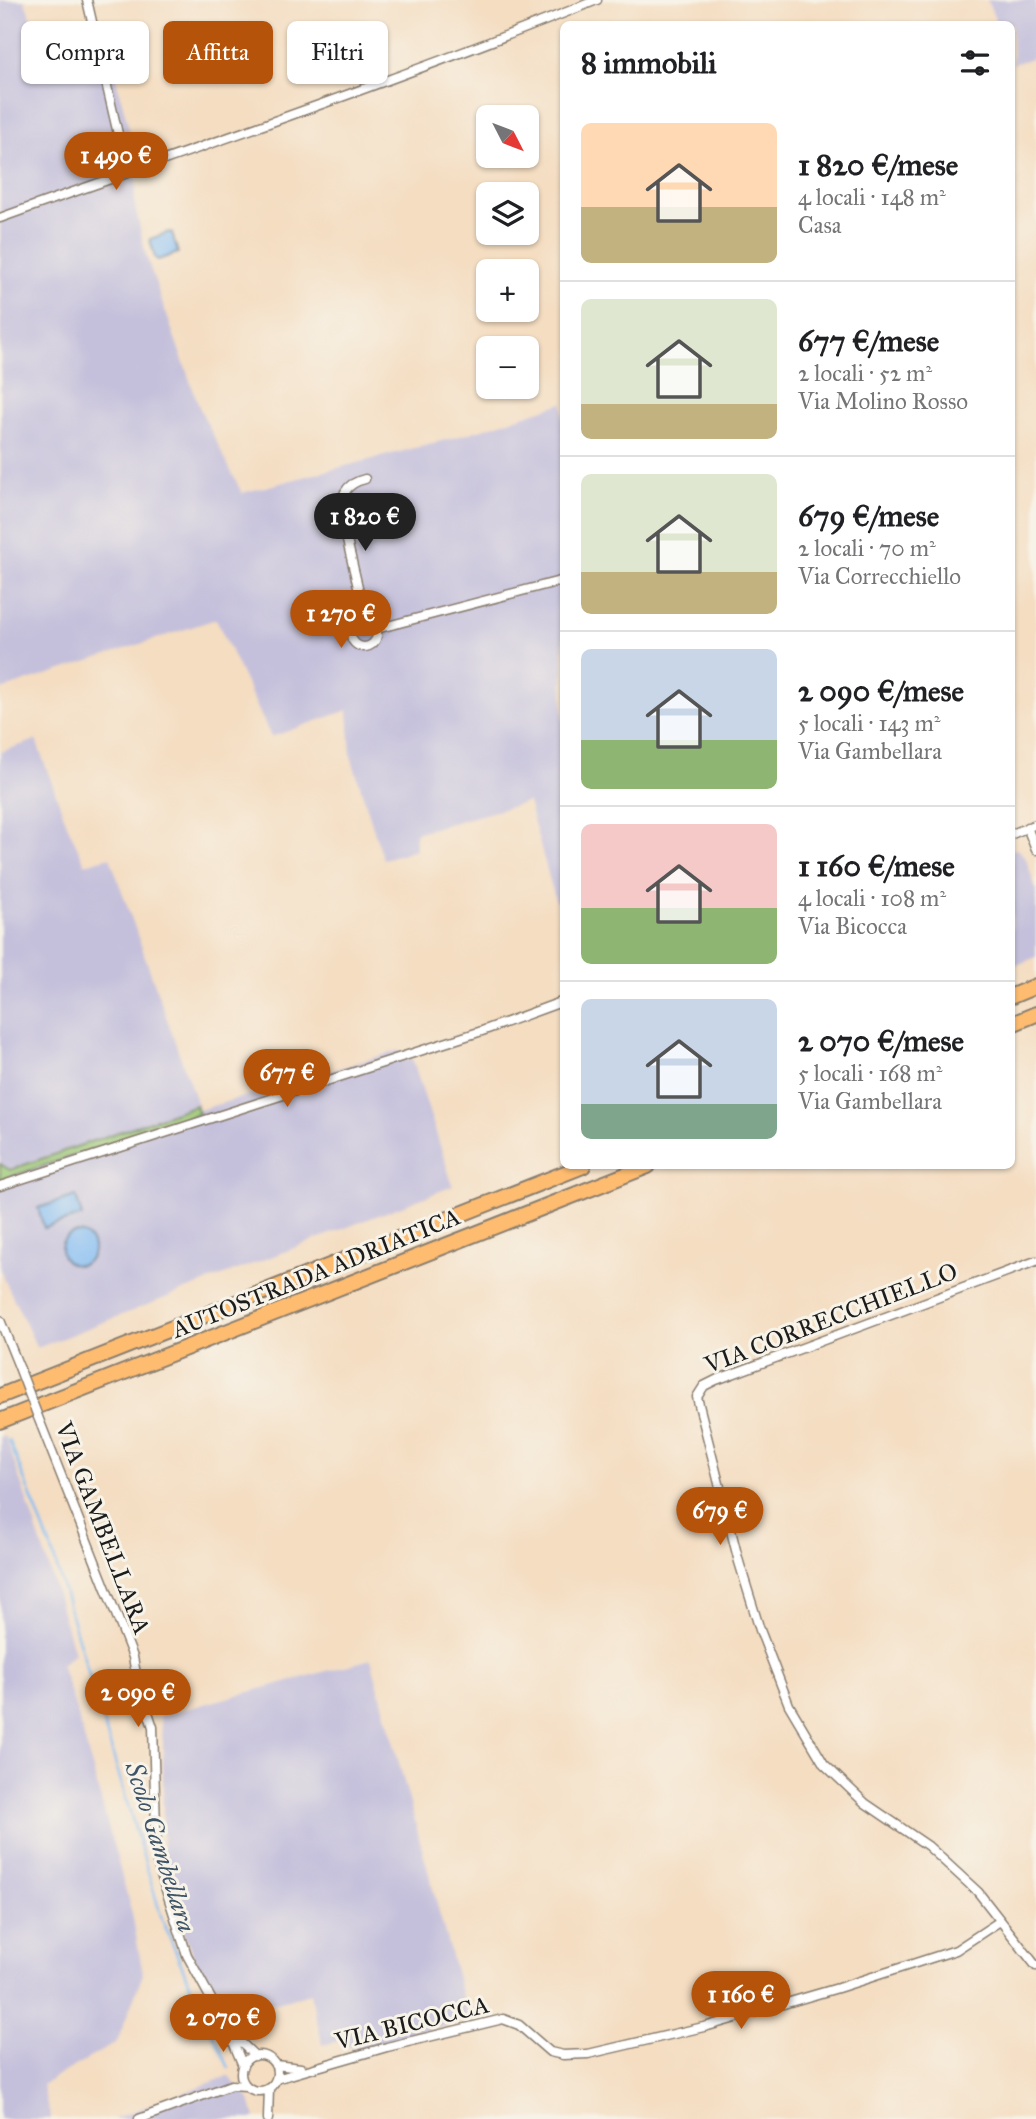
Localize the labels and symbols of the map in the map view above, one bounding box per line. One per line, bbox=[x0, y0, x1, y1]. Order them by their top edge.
north arrow bbox=[476, 105, 539, 168]
pin: 1 490 € bbox=[51, 132, 181, 192]
pin: 1 820 € bbox=[300, 494, 430, 553]
pin: 1 270 € bbox=[276, 590, 406, 650]
pin: 677 € bbox=[238, 1050, 336, 1109]
street label: AUTOSTRADA ADRIATICA bbox=[166, 1201, 465, 1345]
street label: VIA CORRECCHIELLO bbox=[699, 1256, 962, 1380]
street label: VIA GAMBELLARA bbox=[48, 1417, 157, 1638]
pin: 679 € bbox=[671, 1488, 769, 1547]
pin: 2 090 € bbox=[73, 1670, 203, 1729]
water label: Scolo Gambellara bbox=[118, 1757, 204, 1936]
pin: 1 160 € bbox=[676, 1972, 806, 2031]
street label: VIA BICOCCA bbox=[331, 1989, 492, 2057]
pin: 2 070 € bbox=[158, 1994, 288, 2054]

